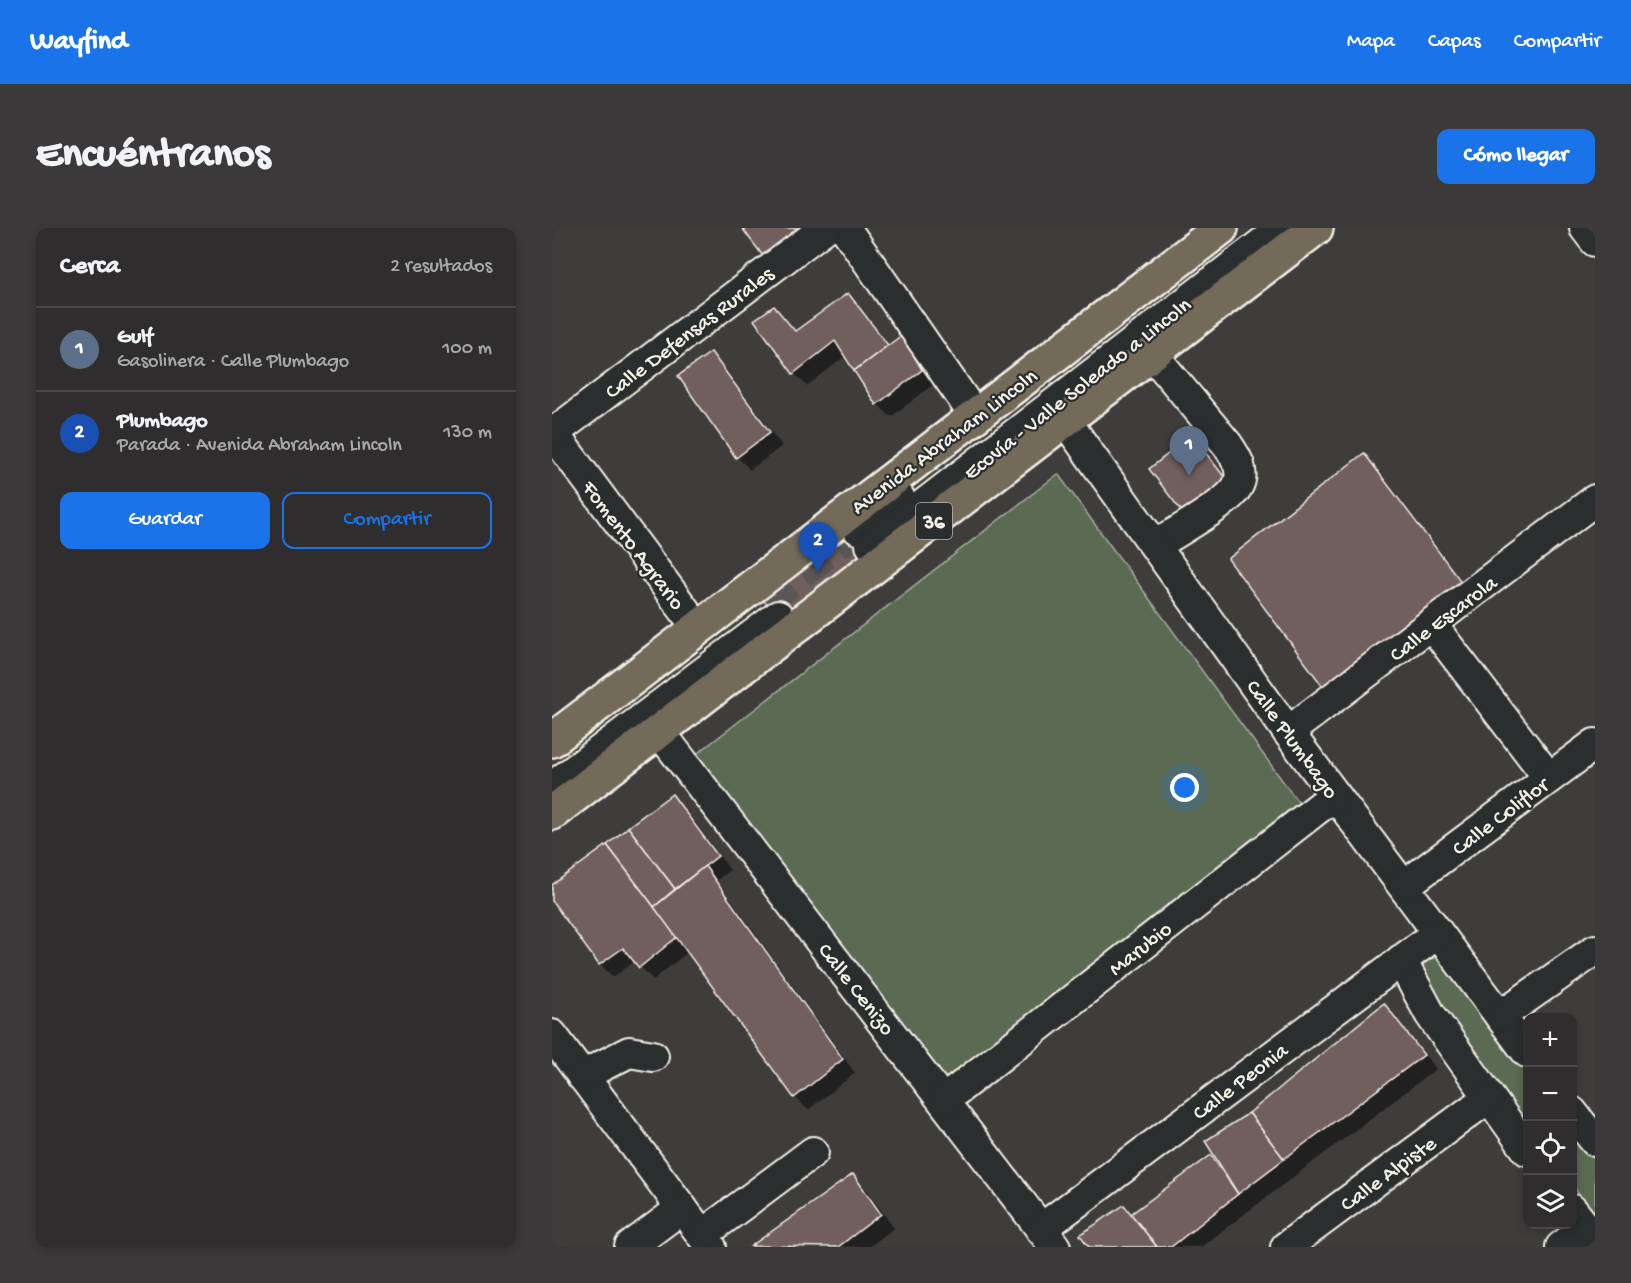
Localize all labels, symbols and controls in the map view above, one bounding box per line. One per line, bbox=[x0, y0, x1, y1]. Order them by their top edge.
text: Wayfind bbox=[30, 26, 127, 59]
text: Mapa bbox=[1347, 30, 1395, 55]
text: Capas bbox=[1428, 30, 1481, 55]
text: Compartir bbox=[1514, 30, 1601, 55]
button: Cómo llegar bbox=[1437, 129, 1595, 184]
text: Encuéntranos bbox=[36, 132, 270, 181]
text: Cerca bbox=[60, 252, 120, 283]
text: 2 resultados bbox=[390, 256, 492, 279]
street label: Calle Defensas Rurales bbox=[601, 262, 781, 406]
street label: Ecovía - Valle Soleado a Lincoln bbox=[959, 293, 1198, 487]
text: Gulf bbox=[117, 325, 153, 351]
text: 1 bbox=[75, 338, 84, 361]
text: 100 m bbox=[442, 338, 492, 361]
text: Gasolinera · Calle Plumbago bbox=[117, 351, 349, 374]
street label: Avenida Abraham Lincoln bbox=[847, 364, 1044, 522]
text: Plumbago bbox=[117, 409, 208, 435]
text: 2 bbox=[75, 422, 84, 445]
text: 130 m bbox=[443, 422, 492, 445]
pin: 1 bbox=[1170, 426, 1208, 476]
text: Parada · Avenida Abraham Lincoln bbox=[117, 435, 402, 458]
street label: Fomento Agrario bbox=[574, 476, 689, 616]
button: Guardar bbox=[60, 492, 270, 549]
button: Compartir bbox=[282, 492, 492, 549]
road number: 36 bbox=[916, 503, 952, 539]
pin: 2 bbox=[798, 522, 838, 572]
street label: Calle Escarola bbox=[1385, 571, 1504, 669]
street label: Calle Plumbago bbox=[1239, 676, 1343, 805]
street label: Calle Coliflor bbox=[1448, 772, 1557, 863]
your location bbox=[1170, 773, 1199, 802]
street label: Marubio bbox=[1105, 917, 1178, 983]
street label: Calle Cenizo bbox=[811, 939, 899, 1042]
map controls bbox=[1523, 1013, 1577, 1229]
button: + bbox=[1523, 1013, 1577, 1067]
street label: Calle Peonia bbox=[1189, 1038, 1295, 1128]
button: − bbox=[1523, 1067, 1577, 1121]
button: locate bbox=[1523, 1121, 1577, 1175]
street label: Calle Alpiste bbox=[1336, 1131, 1443, 1219]
button: layers bbox=[1523, 1175, 1577, 1229]

